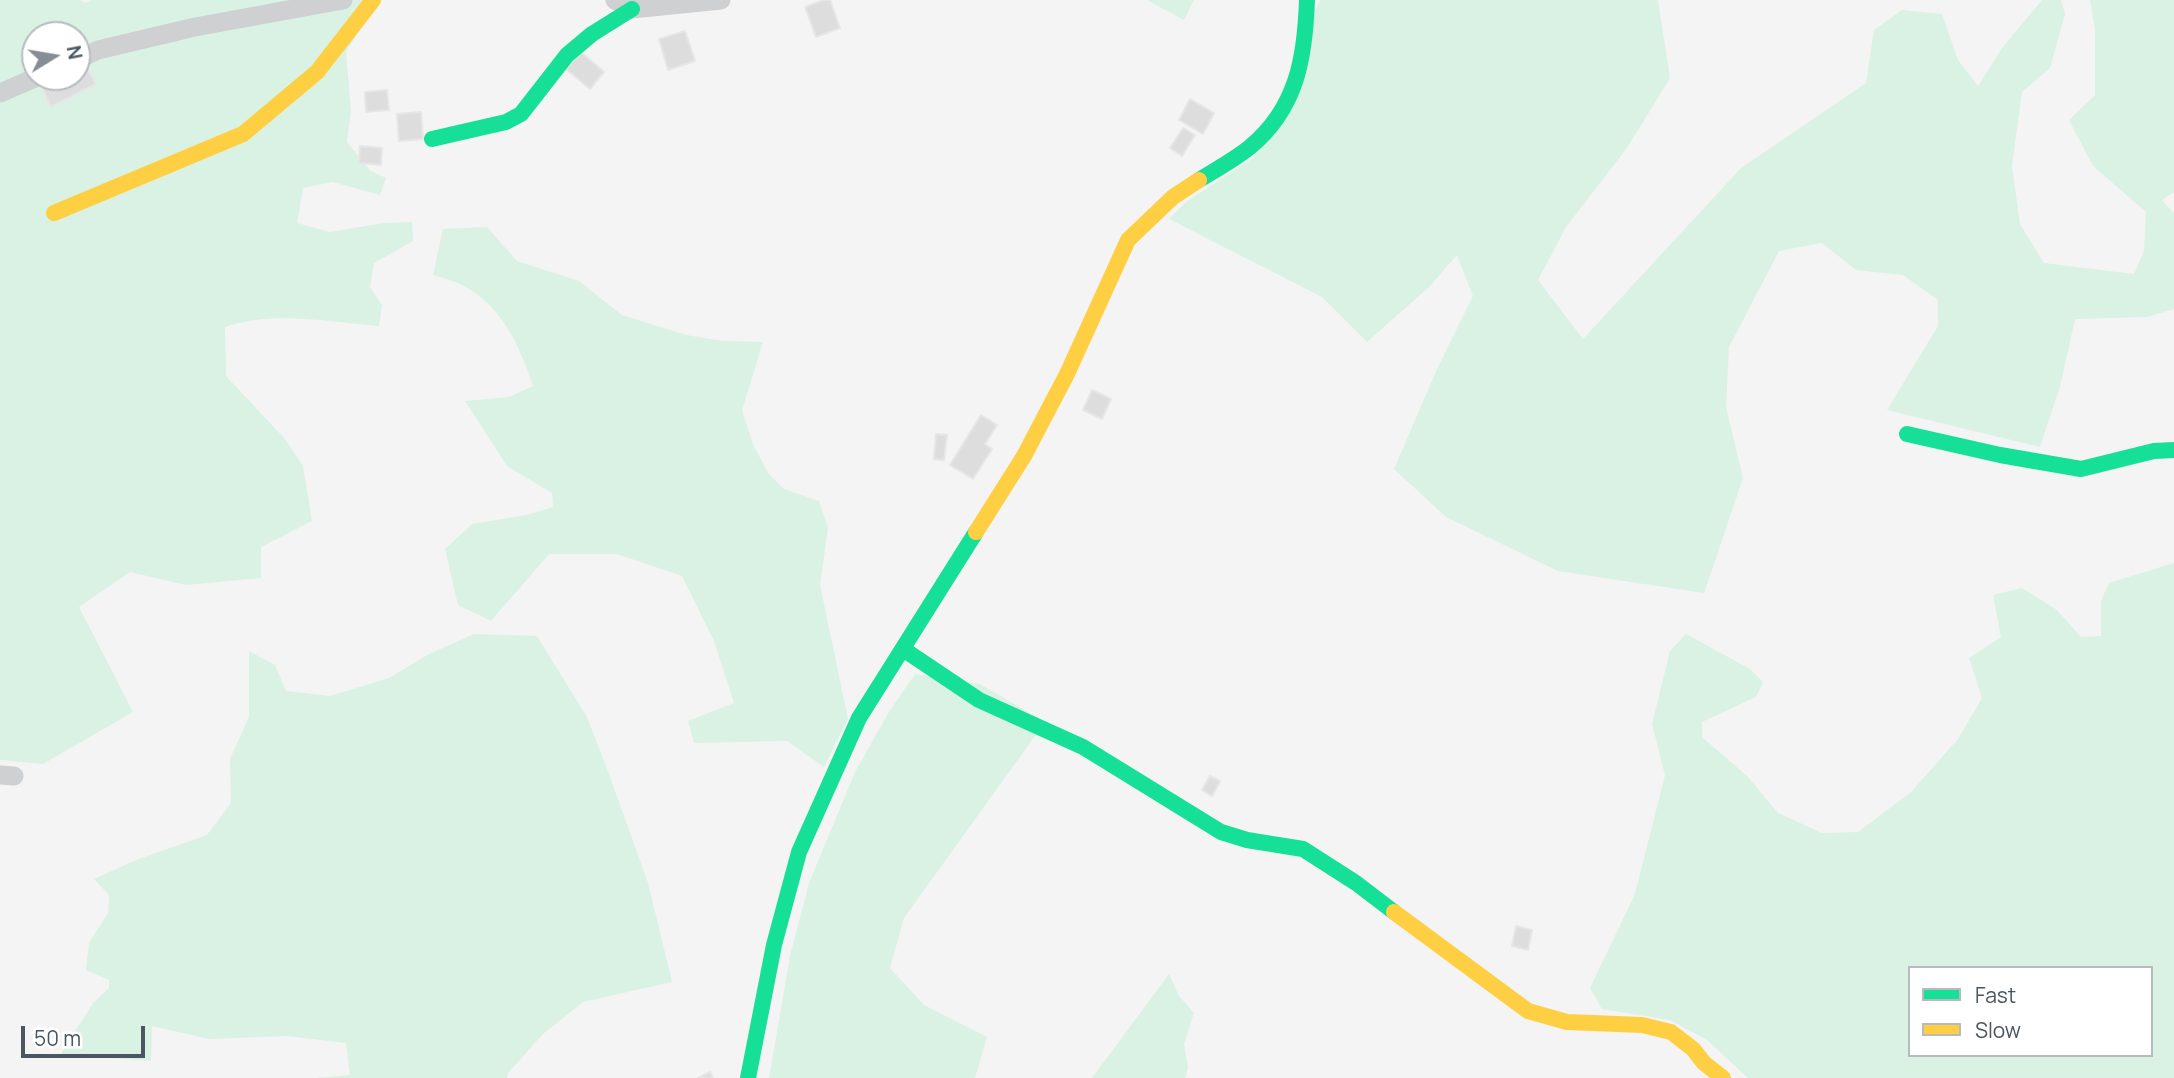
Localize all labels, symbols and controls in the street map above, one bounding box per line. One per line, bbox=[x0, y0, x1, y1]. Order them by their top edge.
north arrow bbox=[21, 21, 91, 91]
text: N bbox=[61, 43, 89, 62]
legend bbox=[1908, 966, 2153, 1057]
text: Fast bbox=[1975, 981, 2016, 1009]
scale bar bbox=[24, 1012, 149, 1056]
text: Slow bbox=[1975, 1016, 2021, 1044]
text: 50 m bbox=[34, 1024, 81, 1052]

